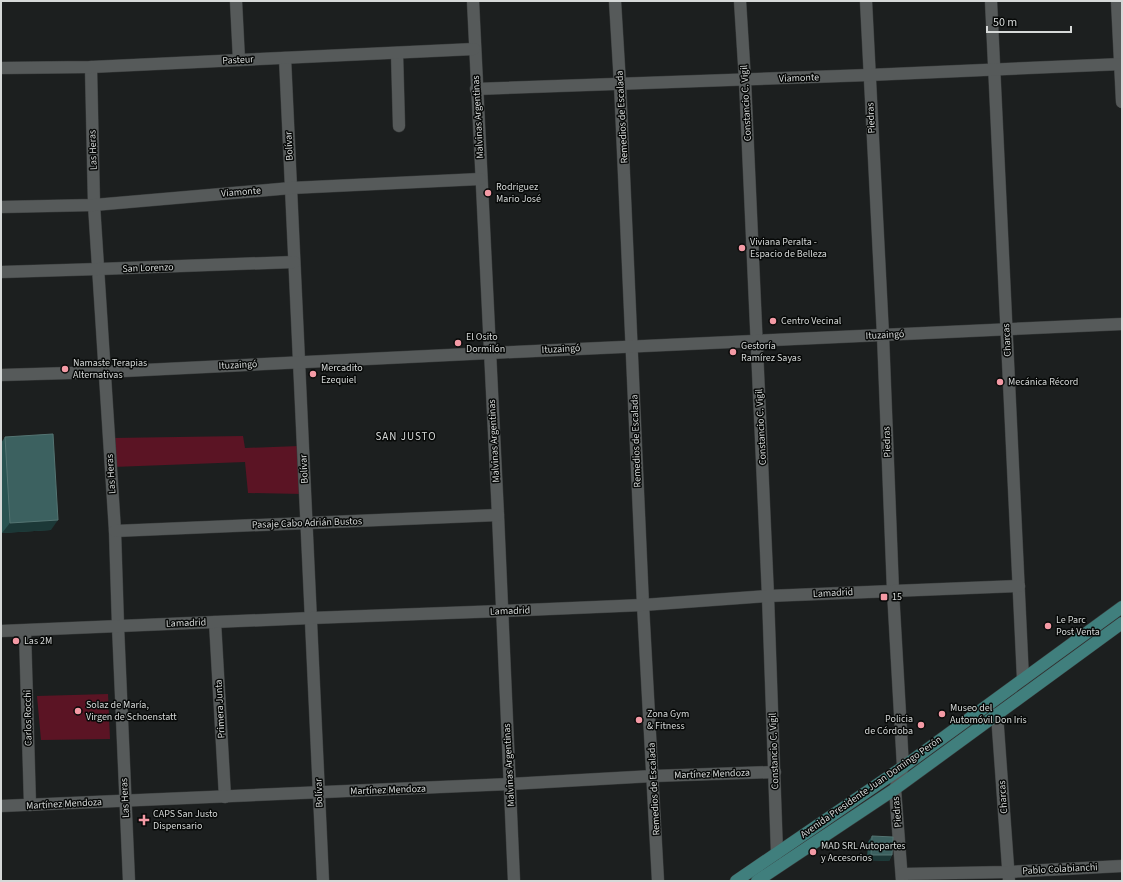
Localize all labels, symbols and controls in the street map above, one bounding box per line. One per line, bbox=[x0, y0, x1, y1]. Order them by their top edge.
scale bar bbox=[987, 8, 1071, 34]
text: 50 m bbox=[993, 14, 1017, 31]
street label: Pasteur bbox=[222, 52, 255, 68]
street label: Constancio C. Vigil bbox=[737, 64, 755, 142]
street label: Remedios de Escalada bbox=[613, 70, 631, 164]
street label: Viamonte bbox=[779, 70, 819, 86]
street label: Malvinas Argentinas bbox=[469, 75, 487, 159]
street label: Piedras bbox=[863, 102, 879, 134]
street label: Las Heras bbox=[85, 130, 101, 170]
street label: Bolívar bbox=[281, 130, 297, 161]
place label: Rodriguez Mario José bbox=[496, 180, 541, 206]
street label: Viamonte bbox=[220, 183, 262, 201]
marker: Rodriguez Mario José bbox=[483, 188, 493, 198]
place label: Viviana Peralta - Espacio de Belleza bbox=[750, 235, 827, 261]
marker: Viviana Peralta - Espacio de Belleza bbox=[737, 243, 747, 253]
street label: San Lorenzo bbox=[122, 260, 174, 276]
place label: Centro Vecinal bbox=[781, 314, 842, 328]
marker: Centro Vecinal bbox=[768, 316, 778, 326]
street label: Charcas bbox=[999, 323, 1015, 357]
street label: Ituzaingó bbox=[865, 327, 905, 343]
place label: El Osito Dormilón bbox=[466, 330, 505, 356]
marker: El Osito Dormilón bbox=[453, 338, 463, 348]
place label: Gestoría Ramírez Sayas bbox=[741, 339, 801, 365]
street label: Ituzaingó bbox=[541, 341, 581, 357]
marker: Gestoría Ramírez Sayas bbox=[728, 347, 738, 357]
place label: Namaste Terapias Alternativas bbox=[73, 356, 147, 382]
street label: Ituzaingó bbox=[218, 357, 258, 373]
place label: Mercadito Ezequiel bbox=[321, 361, 363, 387]
marker: Namaste Terapias Alternativas bbox=[60, 364, 70, 374]
marker: Mercadito Ezequiel bbox=[308, 369, 318, 379]
place label: Mecánica Récord bbox=[1008, 375, 1078, 389]
marker: Mecánica Récord bbox=[995, 377, 1005, 387]
street label: Constancio C. Vigil bbox=[752, 388, 770, 466]
street label: Remedios de Escalada bbox=[627, 394, 645, 488]
street label: Malvinas Argentinas bbox=[485, 399, 503, 483]
street label: Piedras bbox=[879, 426, 895, 458]
district label: SAN JUSTO bbox=[375, 429, 437, 444]
street label: Bolívar bbox=[296, 453, 312, 484]
street label: Las Heras bbox=[103, 454, 119, 494]
street label: Pasaje Cabo Adrián Bustos bbox=[252, 514, 362, 532]
street label: Lamadrid bbox=[813, 585, 853, 601]
place label: 15 bbox=[892, 590, 902, 604]
marker: 15 bbox=[879, 592, 889, 602]
street label: Lamadrid bbox=[490, 603, 530, 619]
place label: Le Parc Post Venta bbox=[1056, 613, 1100, 639]
street label: Lamadrid bbox=[166, 615, 206, 631]
marker: Le Parc Post Venta bbox=[1043, 621, 1053, 631]
place label: Las 2M bbox=[24, 634, 52, 648]
marker: Las 2M bbox=[11, 636, 21, 646]
street label: Primera Junta bbox=[211, 679, 229, 739]
street label: Carlos Rocchi bbox=[21, 690, 35, 746]
place label: Solaz de María, Virgen de Schoenstatt bbox=[86, 698, 177, 724]
place label: Museo del Automóvil Don Iris bbox=[950, 701, 1027, 727]
marker: Solaz de María, Virgen de Schoenstatt bbox=[73, 706, 83, 716]
place label: Zona Gym & Fitness bbox=[647, 707, 689, 733]
marker: Museo del Automóvil Don Iris bbox=[937, 709, 947, 719]
street label: Constancio C. Vigil bbox=[766, 712, 782, 790]
place label: Policia de Córdoba bbox=[865, 712, 913, 738]
marker: Zona Gym & Fitness bbox=[634, 715, 644, 725]
marker: Policia de Córdoba bbox=[916, 720, 926, 730]
street label: Malvinas Argentinas bbox=[500, 723, 518, 807]
street label: Avenida Presidente Juan Domingo Perón bbox=[797, 733, 945, 841]
street label: Remedios de Escalada bbox=[645, 742, 663, 836]
street label: Martínez Mendoza bbox=[674, 766, 750, 782]
street label: Las Heras bbox=[117, 778, 133, 818]
street label: Bolívar bbox=[311, 778, 327, 808]
street label: Charcas bbox=[995, 780, 1011, 814]
street label: Martínez Mendoza bbox=[350, 782, 426, 798]
street label: Martínez Mendoza bbox=[26, 795, 102, 813]
street label: Piedras bbox=[889, 796, 905, 828]
place label: CAPS San Justo Dispensario bbox=[153, 807, 218, 833]
marker: CAPS San Justo Dispensario bbox=[138, 814, 150, 826]
place label: MAD SRL Autopartes y Accesorios bbox=[821, 839, 906, 865]
marker: MAD SRL Autopartes y Accesorios bbox=[808, 847, 818, 857]
street label: Pablo Colabianchi bbox=[1022, 860, 1098, 878]

